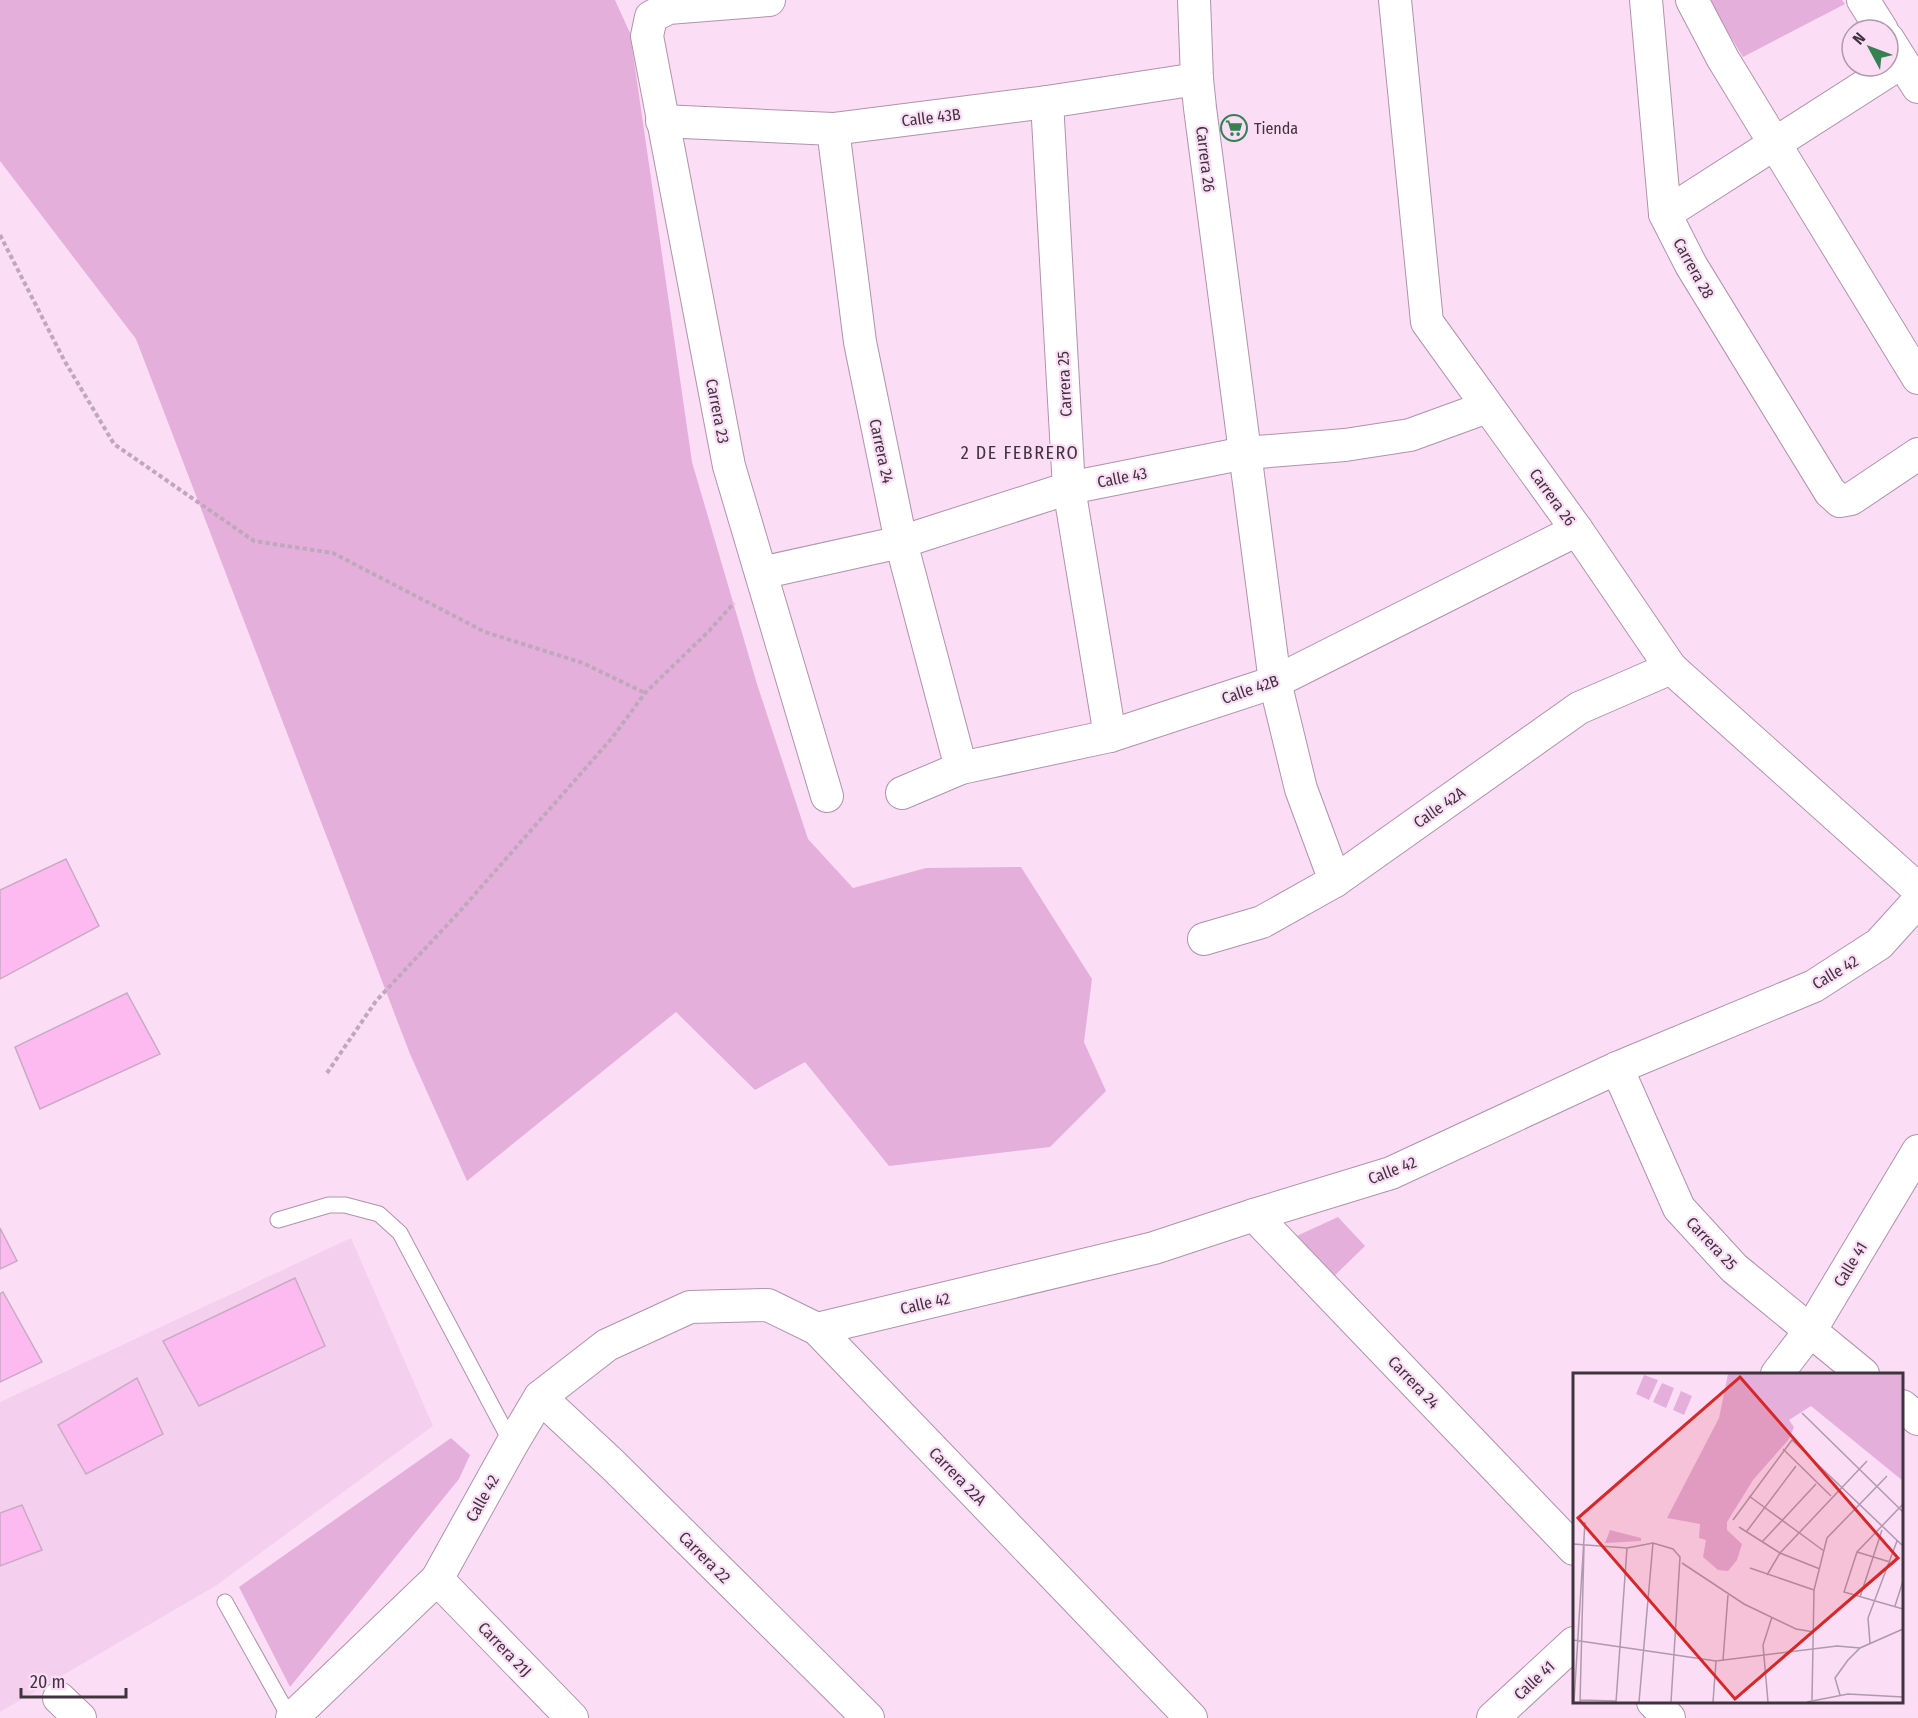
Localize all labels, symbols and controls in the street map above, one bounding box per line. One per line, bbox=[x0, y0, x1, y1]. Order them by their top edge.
north arrow bbox=[1840, 18, 1900, 78]
text: N bbox=[1849, 29, 1869, 48]
street label: Calle 43B bbox=[901, 104, 962, 131]
supermarket icon: Tienda bbox=[1219, 113, 1249, 143]
place label: Tienda bbox=[1254, 119, 1298, 138]
street label: Carrera 26 bbox=[1192, 125, 1219, 193]
street label: Carrera 28 bbox=[1669, 235, 1718, 302]
street label: Carrera 25 bbox=[1053, 351, 1076, 417]
street label: Carrera 23 bbox=[702, 377, 733, 445]
street label: Carrera 24 bbox=[865, 417, 898, 485]
district label: 2 DE FEBRERO bbox=[961, 442, 1079, 464]
street label: Calle 43 bbox=[1096, 463, 1149, 492]
street label: Carrera 26 bbox=[1525, 465, 1580, 530]
street label: Calle 42B bbox=[1219, 671, 1281, 708]
street label: Calle 42A bbox=[1410, 782, 1469, 832]
street label: Calle 42 bbox=[1809, 951, 1862, 994]
street label: Calle 42 bbox=[1365, 1153, 1419, 1188]
street label: Carrera 25 bbox=[1682, 1213, 1741, 1274]
street label: Calle 41 bbox=[1830, 1238, 1871, 1290]
street label: Calle 42 bbox=[898, 1289, 952, 1318]
street label: Carrera 24 bbox=[1384, 1352, 1443, 1413]
inset map bbox=[1573, 1373, 1903, 1703]
street label: Carrera 22A bbox=[925, 1443, 990, 1510]
street label: Calle 42 bbox=[462, 1472, 503, 1525]
street label: Carrera 22 bbox=[675, 1528, 734, 1587]
street label: Carrera 21J bbox=[474, 1618, 535, 1681]
street label: Calle 41 bbox=[1510, 1657, 1559, 1704]
scale bar bbox=[21, 1661, 126, 1699]
text: 20 m bbox=[30, 1671, 65, 1693]

